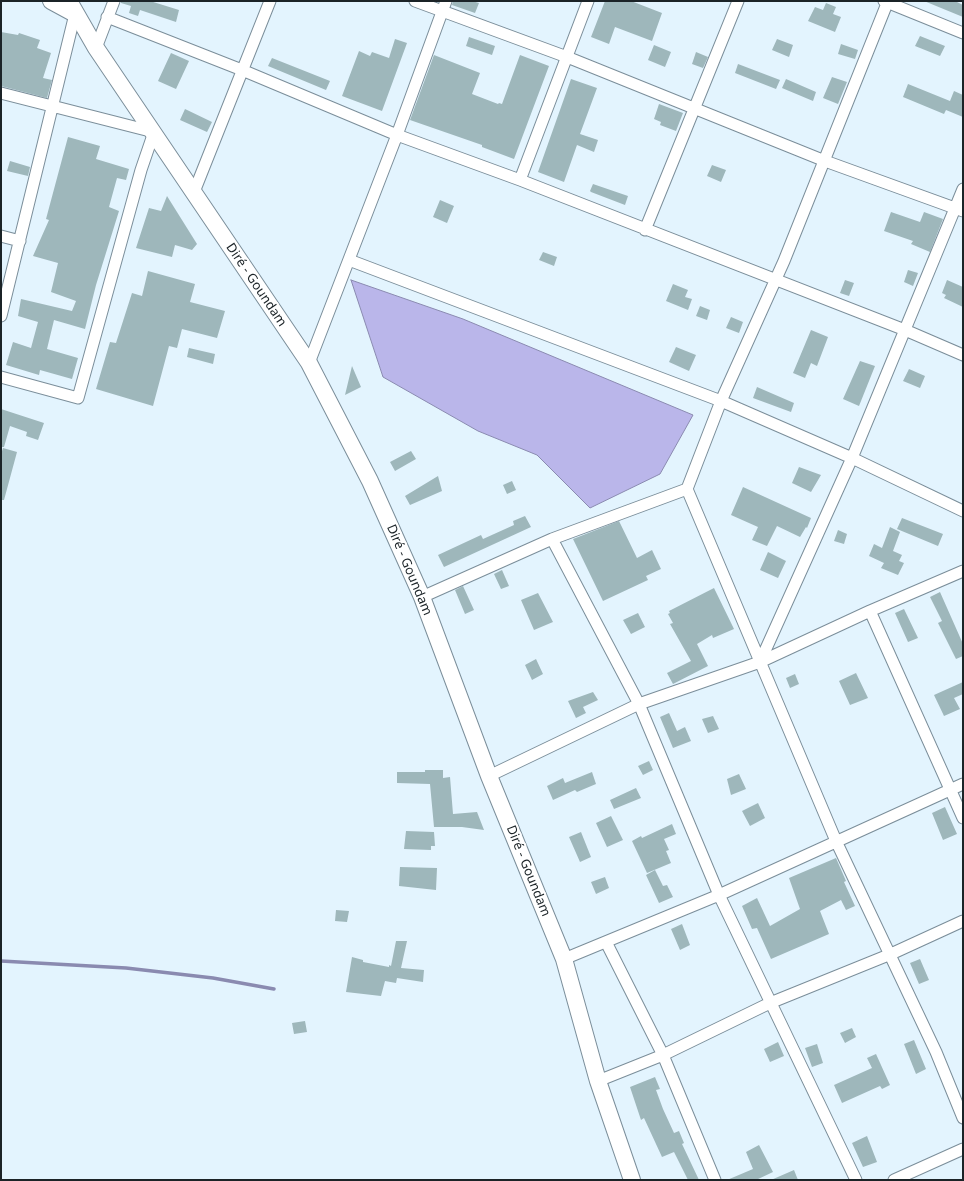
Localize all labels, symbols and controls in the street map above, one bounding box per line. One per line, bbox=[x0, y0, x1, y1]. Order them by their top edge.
street label: Diré - Goundam bbox=[222, 240, 290, 330]
street label: Diré - Goundam bbox=[383, 522, 435, 618]
street label: Diré - Goundam bbox=[503, 823, 553, 919]

